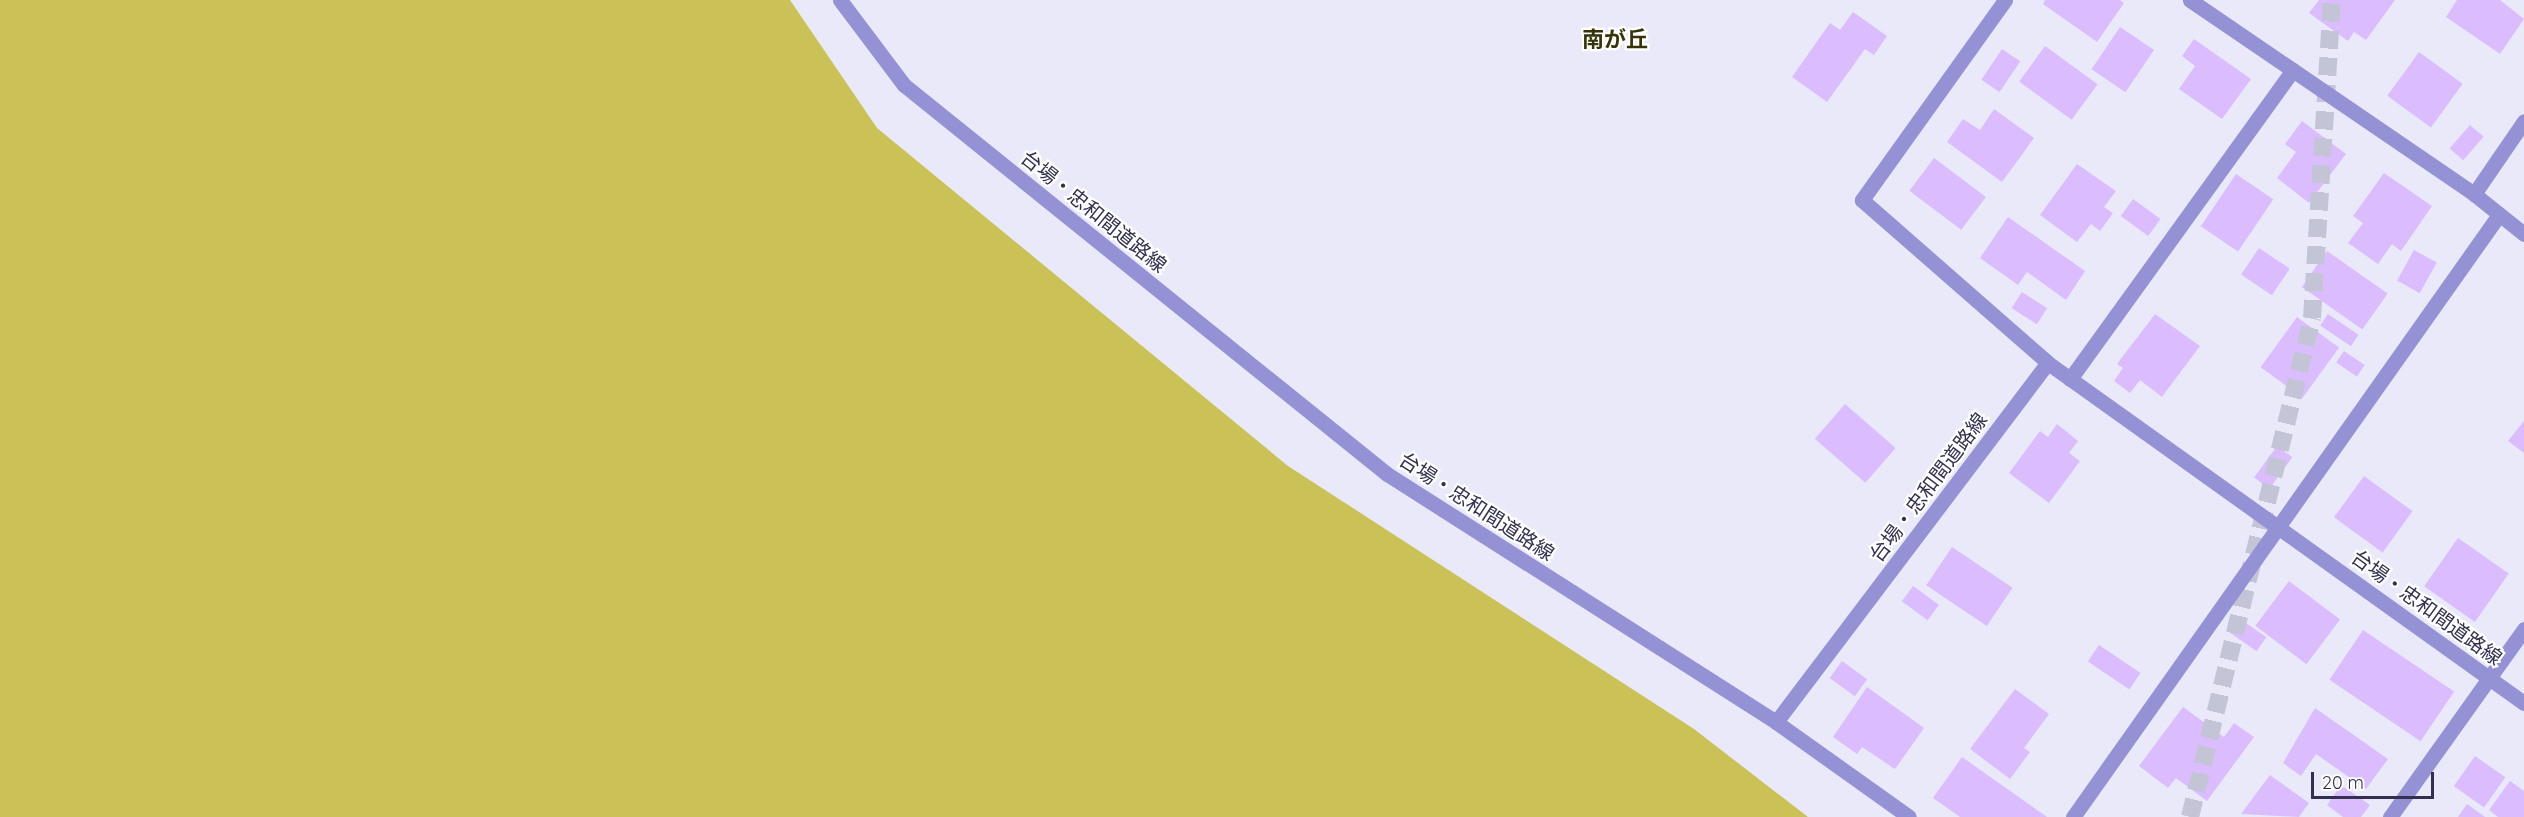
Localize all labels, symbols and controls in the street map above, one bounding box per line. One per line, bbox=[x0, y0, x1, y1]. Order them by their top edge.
district label: 南が丘 bbox=[1582, 27, 1648, 53]
street label: 台場・忠和間道路線 bbox=[1017, 145, 1171, 277]
street label: 台場・忠和間道路線 bbox=[1864, 408, 1992, 566]
street label: 台場・忠和間道路線 bbox=[1395, 447, 1559, 565]
street label: 台場・忠和間道路線 bbox=[2347, 544, 2507, 670]
scale bar bbox=[2314, 760, 2437, 798]
text: 20 m bbox=[2322, 771, 2364, 794]

